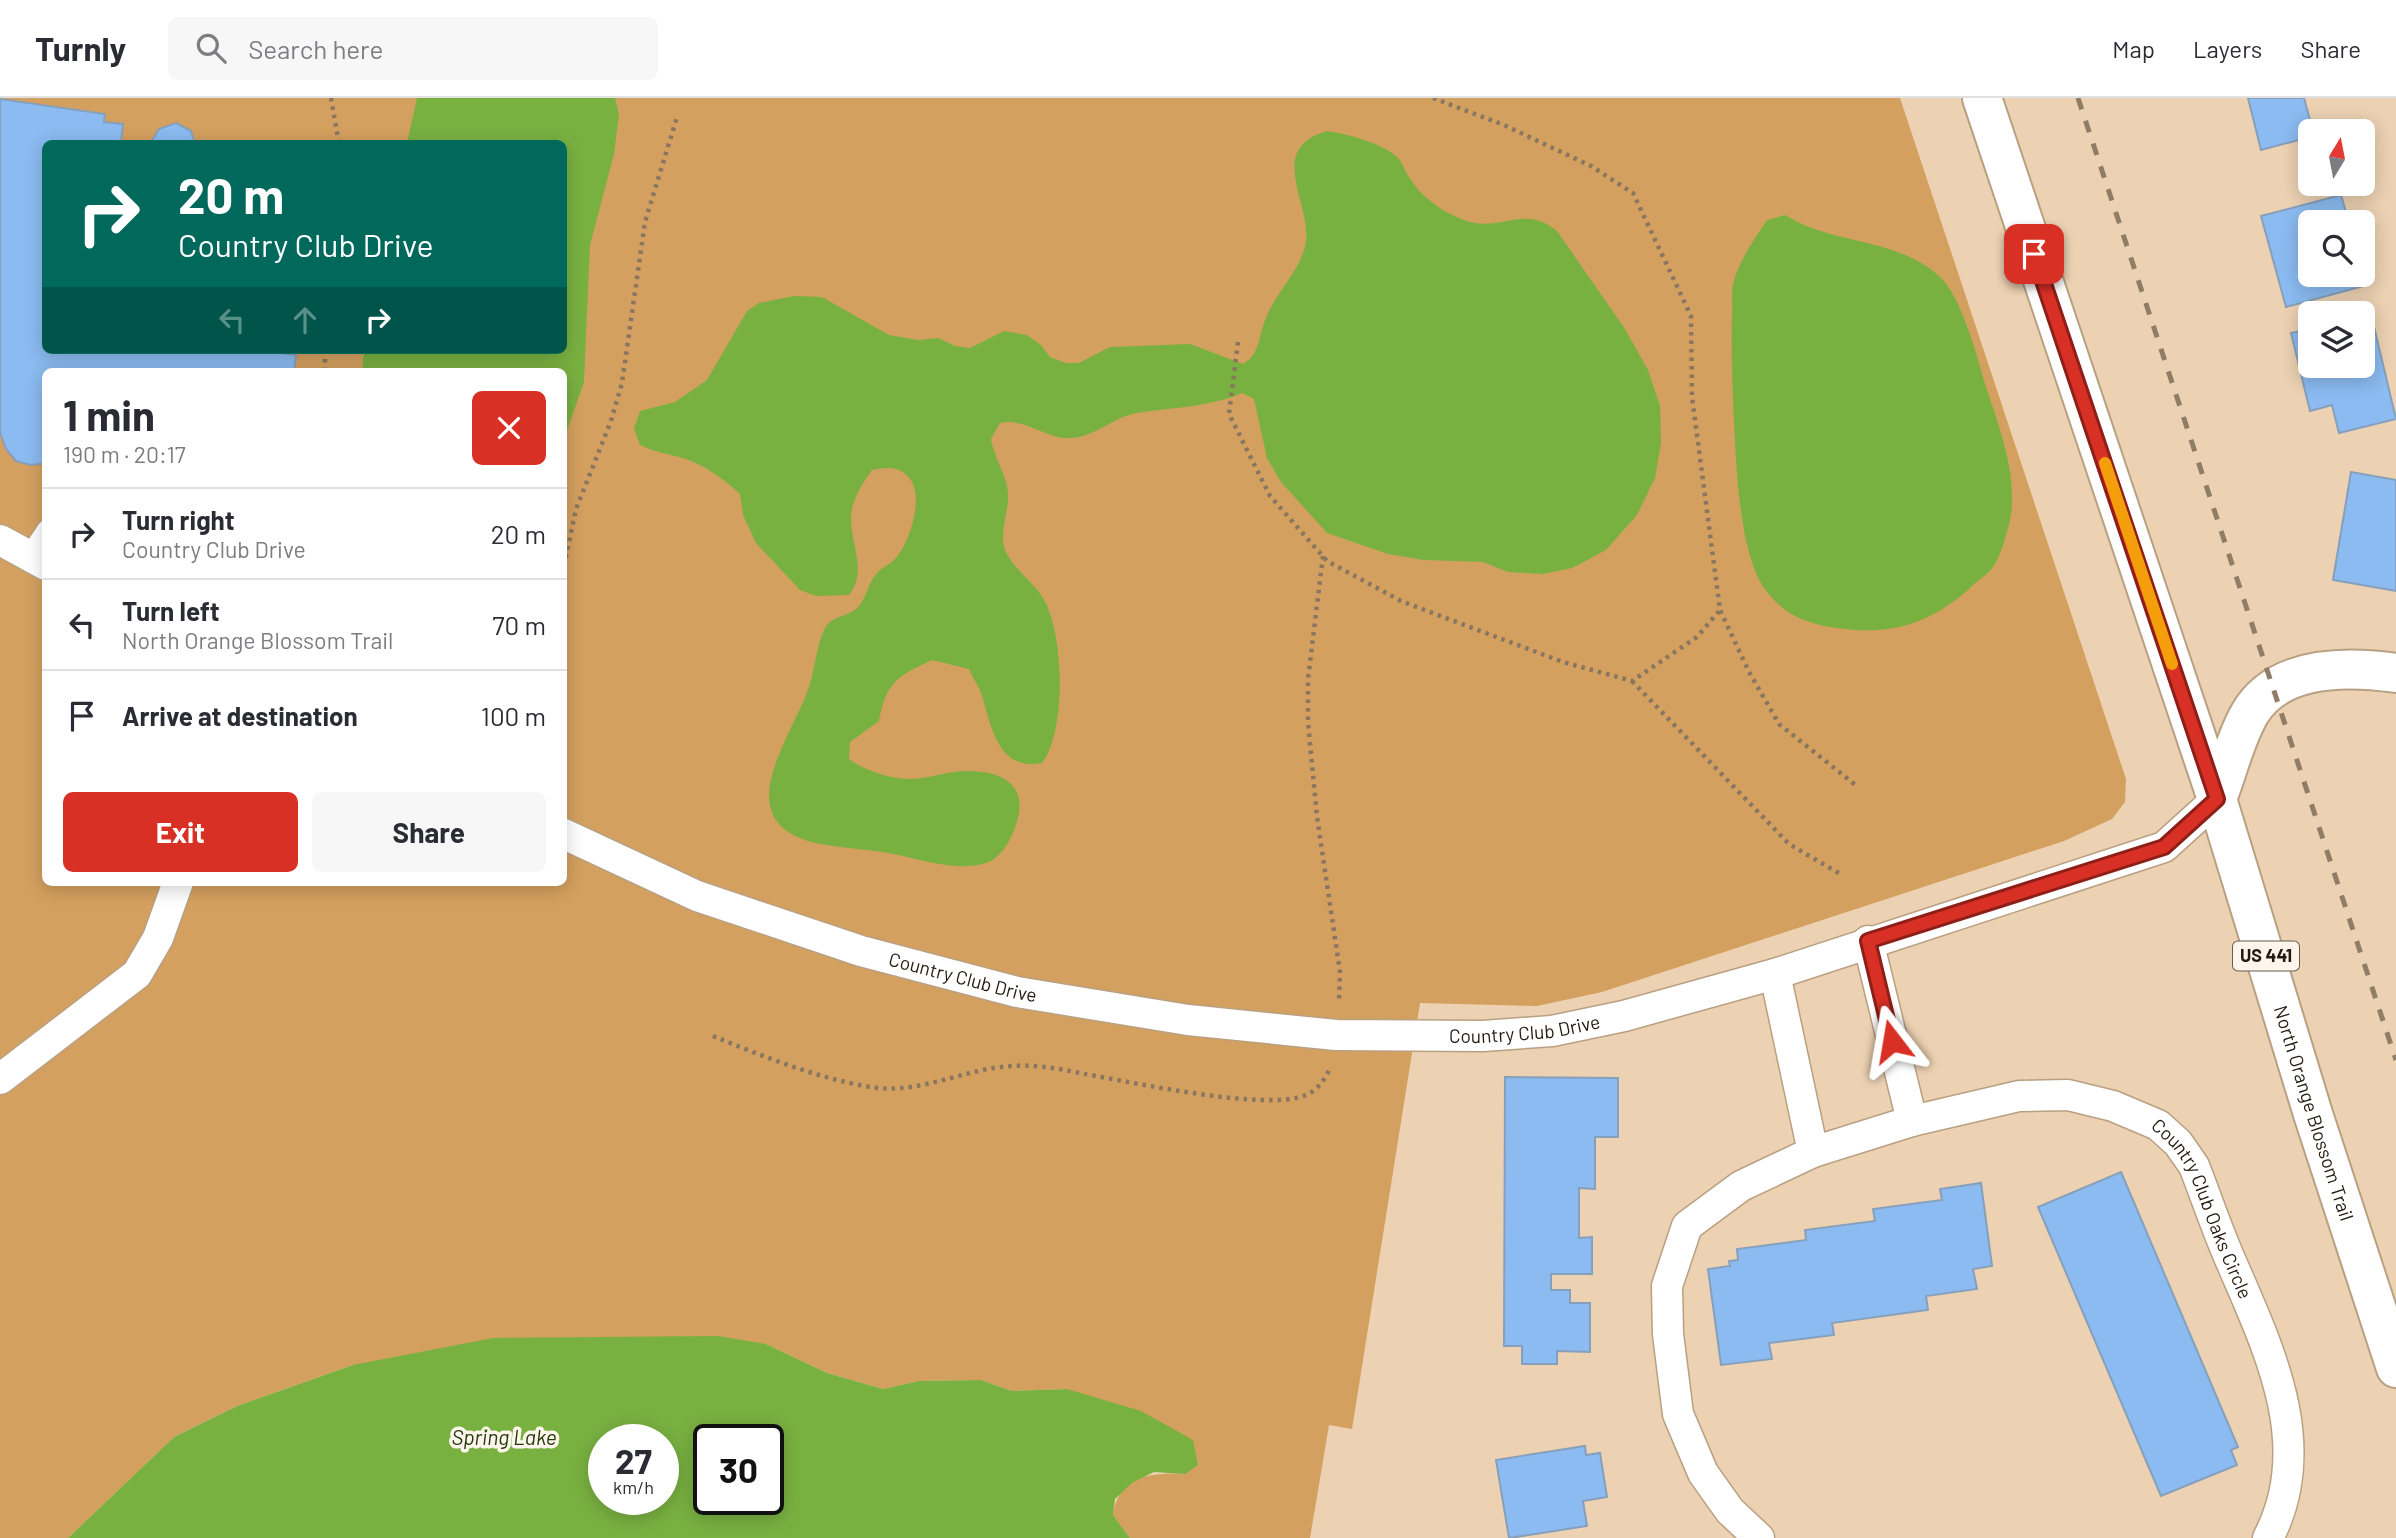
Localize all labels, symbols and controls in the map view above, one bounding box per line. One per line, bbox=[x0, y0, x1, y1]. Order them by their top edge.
search box bbox=[168, 17, 658, 80]
text: Turnly bbox=[35, 28, 126, 68]
icon: search bbox=[192, 29, 230, 67]
text: Search here bbox=[248, 33, 383, 64]
text: Map bbox=[2112, 34, 2155, 63]
text: Layers bbox=[2193, 34, 2262, 63]
text: Share bbox=[2300, 34, 2361, 63]
north arrow bbox=[2298, 119, 2375, 196]
map controls bbox=[2298, 119, 2375, 378]
text: 20 m bbox=[178, 165, 284, 224]
icon: right bbox=[63, 168, 154, 259]
button: search bbox=[2298, 210, 2375, 287]
pin bbox=[2004, 224, 2064, 284]
text: Country Club Drive bbox=[178, 225, 434, 263]
icon: arrive bbox=[2015, 235, 2053, 273]
icon: left bbox=[213, 301, 251, 339]
icon: ahead bbox=[286, 301, 324, 339]
icon: right bbox=[359, 301, 397, 339]
button: layers bbox=[2298, 301, 2375, 378]
text: 1 min bbox=[63, 389, 155, 439]
button: close bbox=[472, 391, 546, 465]
text: 190 m · 20:17 bbox=[63, 440, 186, 468]
text: Turn right bbox=[122, 504, 235, 535]
icon: right bbox=[63, 515, 101, 553]
text: 20 m bbox=[491, 518, 546, 549]
text: Country Club Drive bbox=[122, 535, 306, 563]
text: Turn left bbox=[122, 595, 220, 626]
icon: left bbox=[63, 606, 101, 644]
text: 70 m bbox=[492, 609, 546, 640]
text: North Orange Blossom Trail bbox=[122, 626, 393, 654]
icon: arrive bbox=[63, 697, 101, 735]
text: Arrive at destination bbox=[122, 700, 358, 731]
text: 100 m bbox=[481, 700, 546, 731]
button: Exit bbox=[63, 792, 298, 872]
button: Share bbox=[312, 792, 546, 872]
road number: US 441 bbox=[2233, 942, 2299, 970]
street label: Country Club Drive bbox=[887, 947, 1039, 1006]
street label: North Orange Blossom Trail bbox=[2270, 1003, 2359, 1223]
position arrow bbox=[1855, 1004, 1929, 1078]
street label: Country Club Drive bbox=[1449, 1009, 1602, 1047]
street label: Country Club Oaks Circle bbox=[2147, 1113, 2258, 1302]
water label: Spring Lake bbox=[451, 1424, 557, 1449]
speed limit sign: 30 bbox=[693, 1424, 784, 1515]
text: 27 bbox=[615, 1439, 652, 1481]
text: km/h bbox=[613, 1476, 654, 1498]

